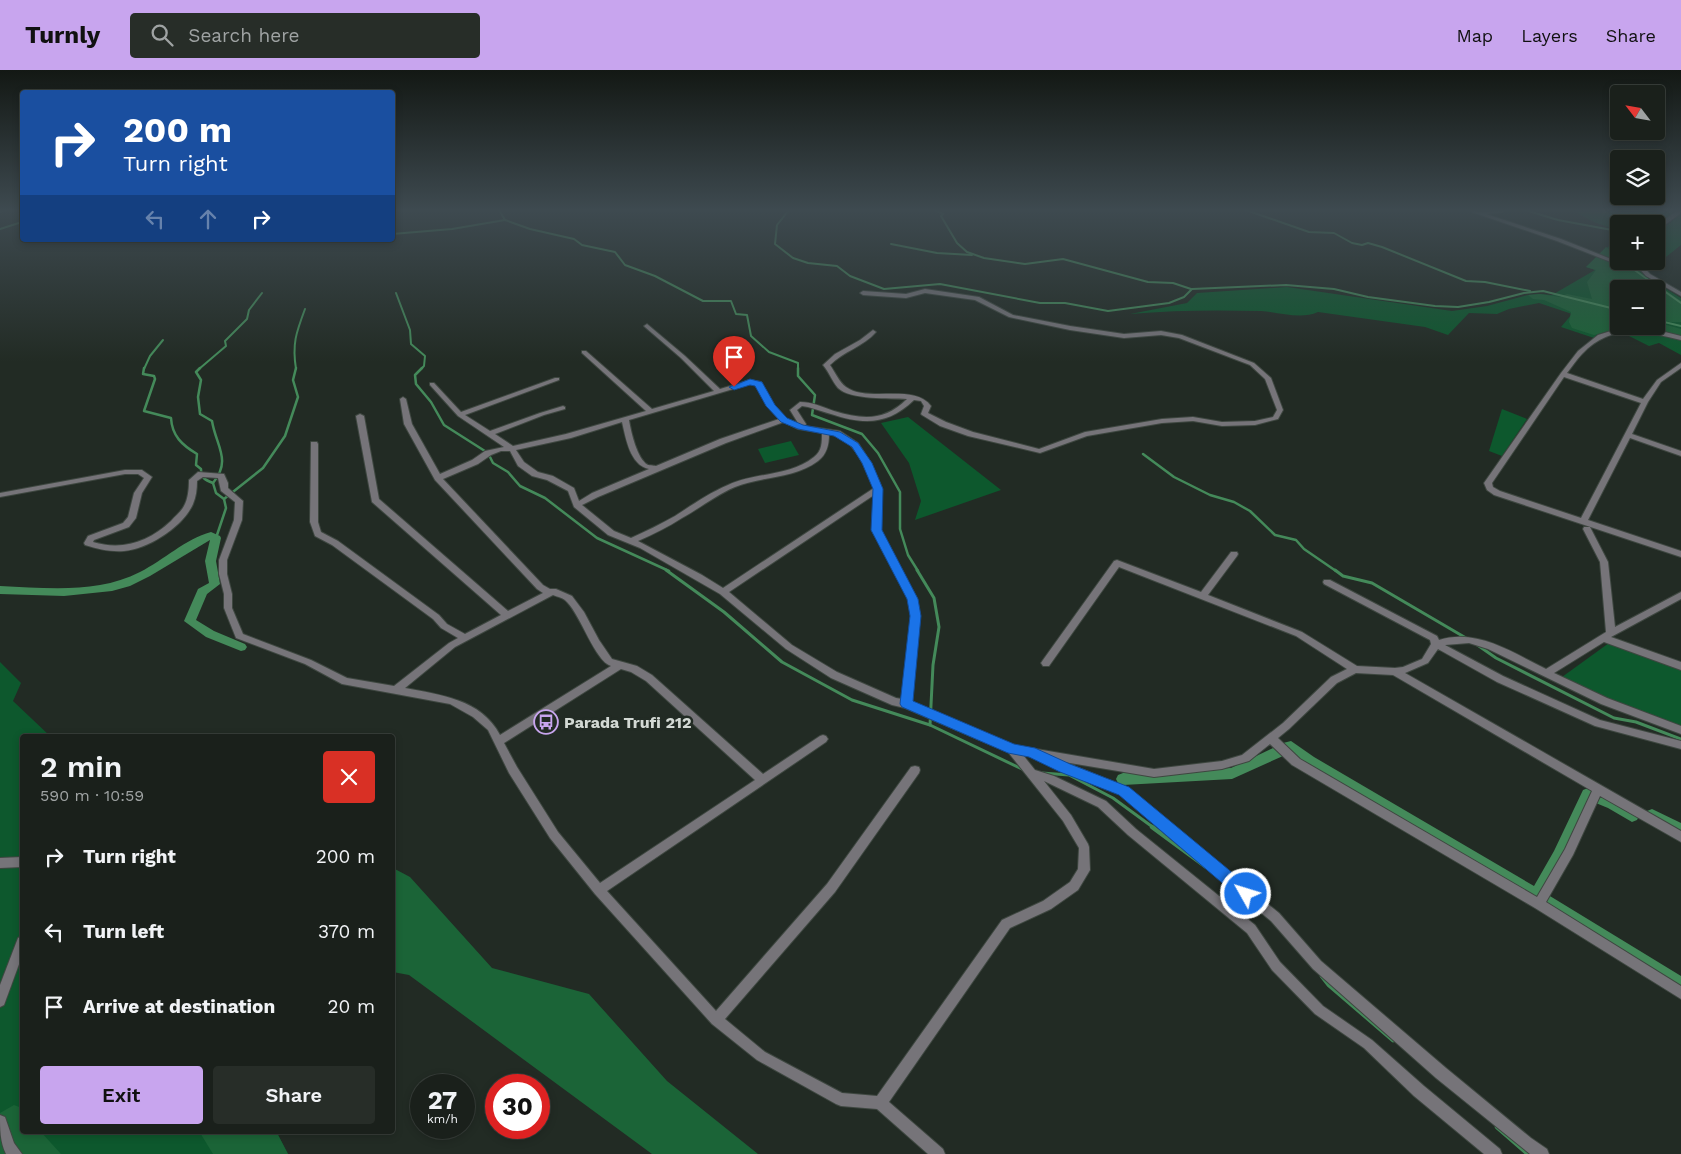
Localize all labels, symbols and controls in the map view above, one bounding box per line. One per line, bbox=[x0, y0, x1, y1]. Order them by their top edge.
search box bbox=[130, 13, 480, 58]
text: Turnly bbox=[25, 21, 100, 49]
icon: search bbox=[148, 21, 176, 49]
text: Search here bbox=[188, 24, 300, 47]
text: Map bbox=[1456, 25, 1493, 46]
text: Layers bbox=[1521, 25, 1578, 46]
text: Share bbox=[1606, 25, 1656, 46]
north arrow bbox=[1610, 85, 1665, 140]
map controls bbox=[1610, 85, 1665, 335]
text: 200 m bbox=[123, 109, 232, 151]
icon: right bbox=[40, 110, 105, 175]
button: layers bbox=[1610, 150, 1665, 205]
text: Turn right bbox=[123, 151, 228, 176]
icon: left bbox=[141, 205, 169, 233]
icon: ahead bbox=[194, 205, 222, 233]
icon: right bbox=[247, 205, 275, 233]
button: + bbox=[1610, 215, 1665, 270]
button: − bbox=[1610, 280, 1665, 335]
pin bbox=[713, 336, 755, 387]
icon: arrive bbox=[720, 343, 748, 371]
bus stop icon: Parada Trufi 212 bbox=[533, 709, 559, 735]
place label: Parada Trufi 212 bbox=[564, 713, 691, 732]
text: 2 min bbox=[40, 749, 122, 784]
button: close bbox=[323, 751, 375, 803]
text: 590 m · 10:59 bbox=[40, 786, 144, 805]
icon: right bbox=[40, 843, 68, 871]
text: Turn right bbox=[83, 845, 176, 868]
text: 200 m bbox=[316, 845, 375, 868]
position arrow bbox=[1219, 867, 1271, 919]
icon: left bbox=[40, 918, 68, 946]
text: Turn left bbox=[83, 920, 164, 943]
text: 370 m bbox=[318, 920, 375, 943]
icon: arrive bbox=[40, 993, 68, 1021]
text: Arrive at destination bbox=[83, 995, 275, 1018]
text: 20 m bbox=[328, 995, 375, 1018]
button: Exit bbox=[40, 1066, 203, 1124]
button: Share bbox=[213, 1066, 375, 1124]
speed limit sign: 30 bbox=[485, 1074, 550, 1139]
text: 27 bbox=[428, 1086, 457, 1115]
text: km/h bbox=[427, 1112, 458, 1126]

